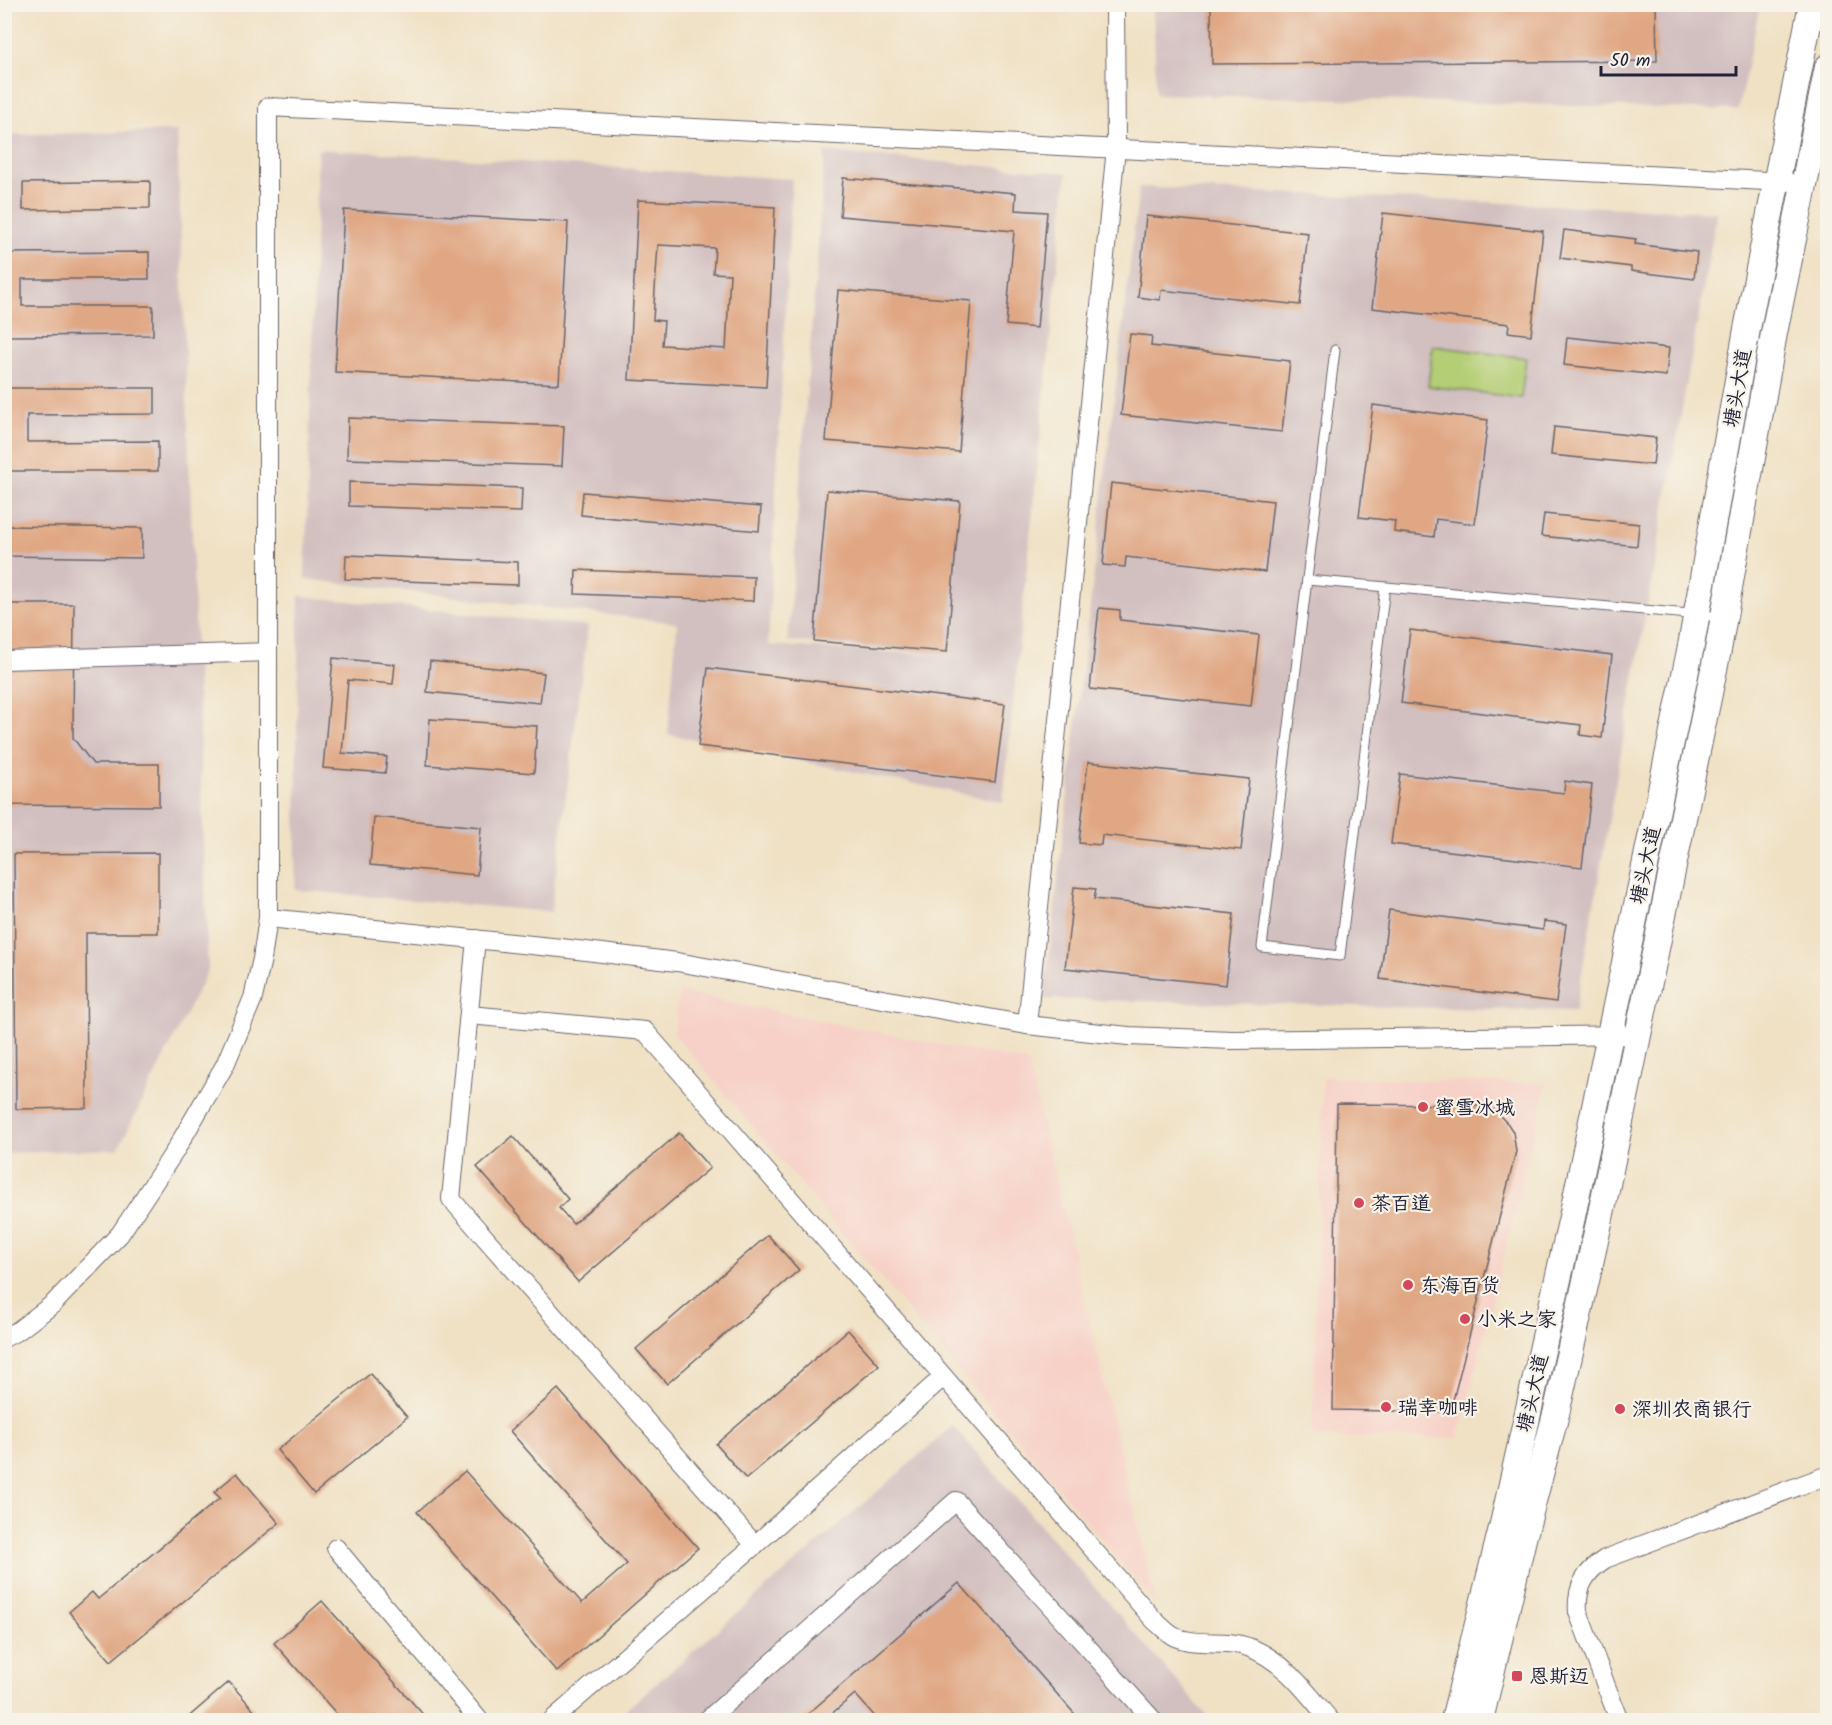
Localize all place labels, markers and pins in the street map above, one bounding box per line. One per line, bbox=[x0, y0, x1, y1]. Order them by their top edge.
place label: 蜜雪冰城 bbox=[1435, 1093, 1515, 1125]
marker: 蜜雪冰城 bbox=[1416, 1100, 1430, 1114]
place label: 茶百道 bbox=[1371, 1189, 1431, 1221]
marker: 茶百道 bbox=[1352, 1196, 1366, 1210]
place label: 东海百货 bbox=[1420, 1271, 1500, 1303]
marker: 东海百货 bbox=[1401, 1278, 1415, 1292]
place label: 小米之家 bbox=[1477, 1305, 1557, 1337]
marker: 小米之家 bbox=[1458, 1312, 1472, 1326]
place label: 瑞幸咖啡 bbox=[1398, 1393, 1478, 1425]
place label: 深圳农商银行 bbox=[1632, 1395, 1752, 1427]
marker: 瑞幸咖啡 bbox=[1379, 1400, 1393, 1414]
marker: 深圳农商银行 bbox=[1613, 1402, 1627, 1416]
place label: 恩斯迈 bbox=[1529, 1662, 1589, 1694]
marker: 恩斯迈 bbox=[1510, 1669, 1524, 1683]

